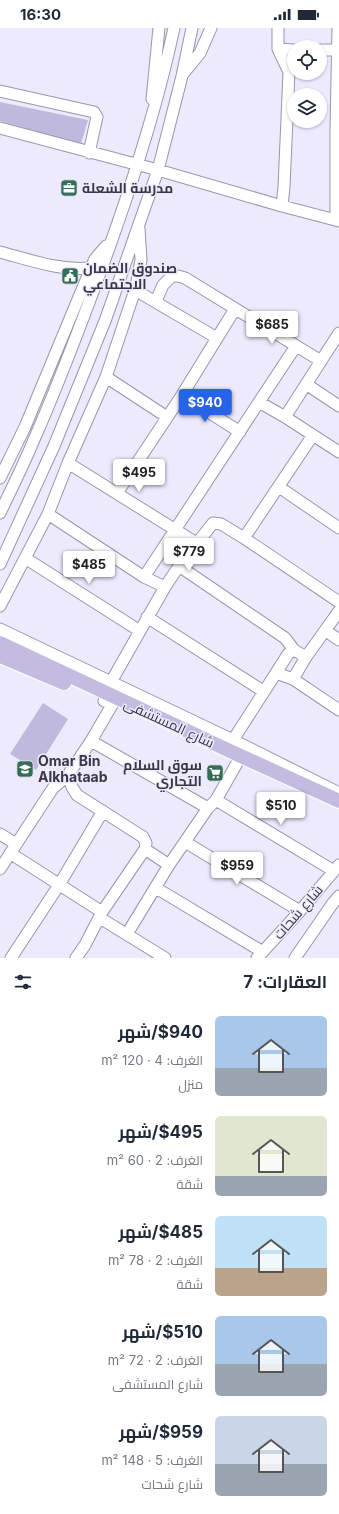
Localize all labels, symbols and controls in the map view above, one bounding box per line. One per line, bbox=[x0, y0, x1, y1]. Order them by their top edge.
text: 16:30 bbox=[20, 5, 61, 24]
map controls bbox=[287, 40, 327, 128]
button: locate bbox=[287, 40, 327, 80]
button: layers bbox=[287, 88, 327, 128]
office icon: مدرسة الشعلة bbox=[59, 178, 79, 198]
place label: مدرسة الشعلة bbox=[82, 179, 173, 196]
place label: صندوق الضمان الاجتماعي bbox=[83, 259, 177, 296]
public building icon: صندوق الضمان الاجتماعي bbox=[60, 266, 80, 286]
pin: $685 bbox=[248, 311, 296, 345]
text: $685 bbox=[255, 316, 289, 332]
pin: $940 bbox=[181, 389, 229, 423]
text: $940 bbox=[188, 394, 222, 410]
pin: $495 bbox=[115, 459, 163, 493]
text: $495 bbox=[122, 464, 156, 480]
pin: $779 bbox=[165, 538, 213, 572]
text: $779 bbox=[173, 543, 205, 559]
pin: $485 bbox=[65, 551, 113, 585]
text: $485 bbox=[72, 556, 106, 572]
street label: شارع المستشفى bbox=[121, 694, 217, 752]
place label: Omar Bin Alkhataab bbox=[38, 752, 108, 785]
place label: سوق السلام التجاري bbox=[123, 756, 202, 792]
school or university icon: Omar Bin Alkhataab bbox=[15, 759, 35, 779]
supermarket icon: سوق السلام التجاري bbox=[205, 763, 225, 783]
pin: $510 bbox=[257, 792, 305, 826]
text: $510 bbox=[265, 797, 297, 813]
pin: $959 bbox=[213, 852, 261, 886]
text: $959 bbox=[220, 857, 254, 873]
street label: شارع شحات bbox=[269, 881, 327, 943]
icon: filters bbox=[12, 971, 34, 993]
text: العقارات: 7 bbox=[243, 972, 327, 992]
text: $940/شهر bbox=[118, 1022, 203, 1042]
icon: home bbox=[247, 1032, 295, 1080]
text: الغرف: 4 · 120 m² bbox=[101, 1052, 203, 1068]
text: منزل bbox=[178, 1076, 203, 1092]
text: $495/شهر bbox=[119, 1122, 203, 1142]
icon: home bbox=[247, 1132, 295, 1180]
text: الغرف: 2 · 60 m² bbox=[107, 1152, 203, 1168]
text: شقة bbox=[176, 1176, 203, 1192]
text: $485/شهر bbox=[119, 1222, 203, 1242]
icon: home bbox=[247, 1232, 295, 1280]
text: الغرف: 2 · 78 m² bbox=[108, 1252, 203, 1268]
text: شقة bbox=[176, 1276, 203, 1292]
text: $510/شهر bbox=[122, 1322, 203, 1342]
icon: home bbox=[247, 1332, 295, 1380]
text: الغرف: 2 · 72 m² bbox=[108, 1352, 203, 1368]
text: شارع المستشفى bbox=[112, 1376, 203, 1392]
text: $959/شهر bbox=[119, 1422, 203, 1442]
icon: home bbox=[247, 1432, 295, 1480]
text: الغرف: 5 · 148 m² bbox=[101, 1452, 203, 1468]
text: شارع شحات bbox=[141, 1476, 203, 1492]

